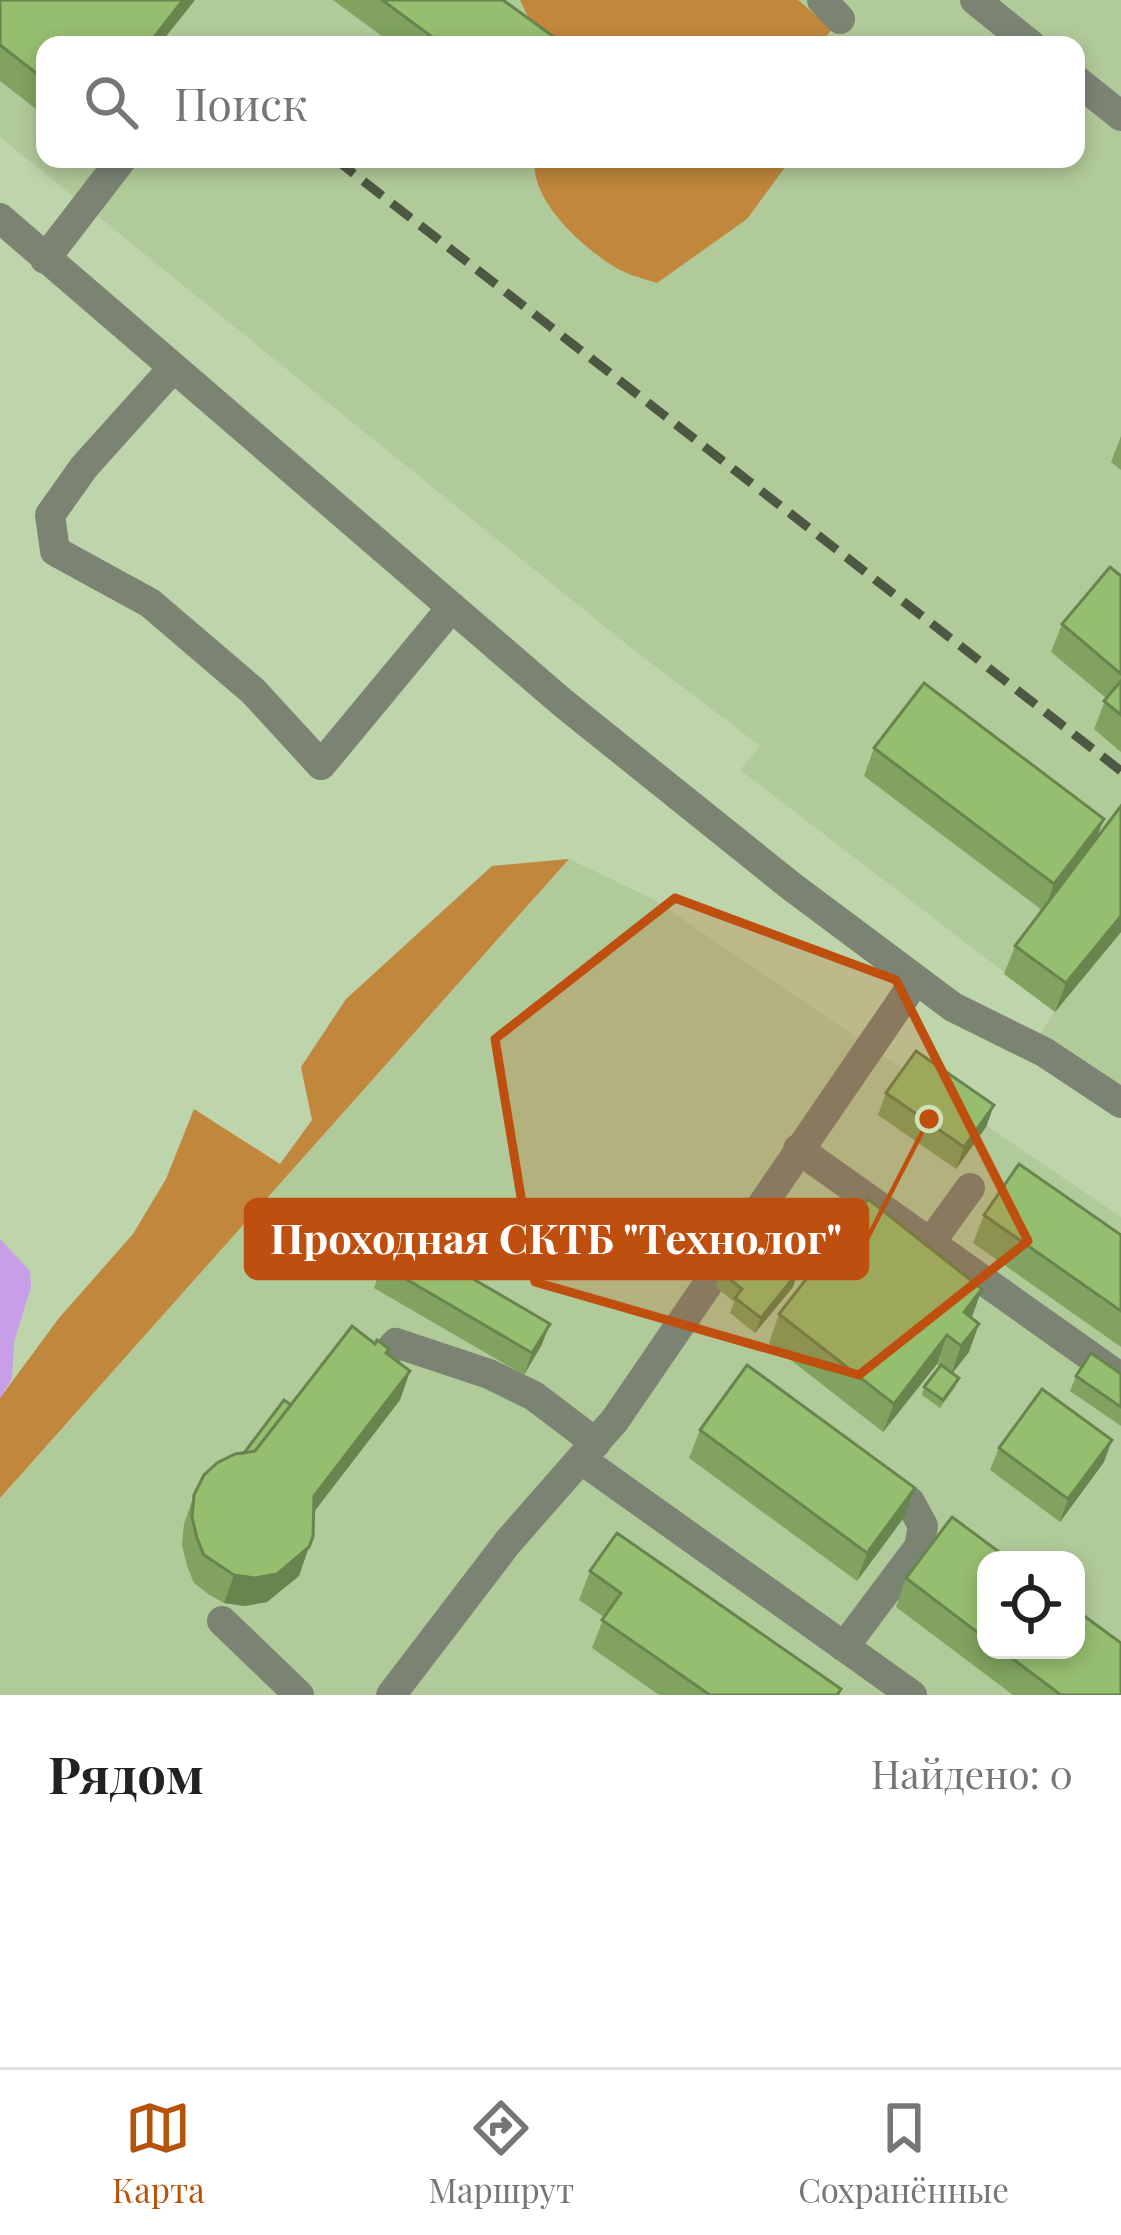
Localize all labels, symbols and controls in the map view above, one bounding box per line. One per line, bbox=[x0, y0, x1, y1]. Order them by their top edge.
search box bbox=[36, 36, 1085, 168]
icon: search bbox=[78, 69, 144, 135]
text: Поиск bbox=[174, 72, 308, 132]
callout: Проходная СКТБ "Технолог" bbox=[246, 1200, 867, 1278]
text: Проходная СКТБ "Технолог" bbox=[270, 1209, 842, 1265]
map controls bbox=[977, 1551, 1085, 1659]
button: locate bbox=[977, 1551, 1085, 1659]
text: Рядом bbox=[48, 1739, 204, 1807]
text: Найдено: 0 bbox=[871, 1747, 1073, 1799]
tab: Карта bbox=[112, 2095, 205, 2211]
tab: Маршрут bbox=[429, 2095, 574, 2211]
tab: Сохранённые bbox=[798, 2095, 1009, 2211]

